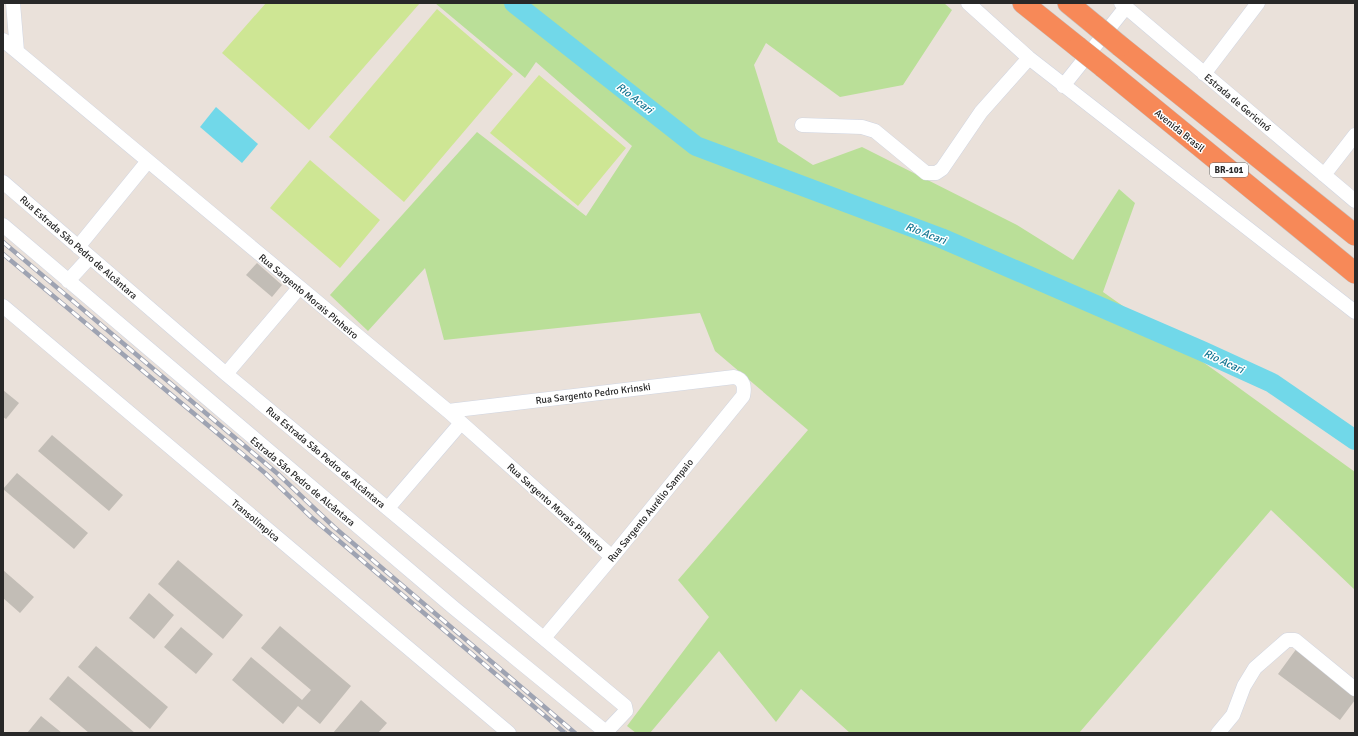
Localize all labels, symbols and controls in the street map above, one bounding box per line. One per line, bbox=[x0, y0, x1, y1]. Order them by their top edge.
street label: Estrada de Gericinó bbox=[1202, 71, 1273, 134]
water label: Rio Acari bbox=[614, 80, 656, 117]
street label: Avenida Brasil bbox=[1152, 107, 1207, 155]
road number: BR-101 bbox=[1210, 163, 1248, 177]
street label: Rua Estrada São Pedro de Alcântara bbox=[17, 193, 140, 302]
water label: Rio Acari bbox=[904, 220, 949, 247]
street label: Rua Sargento Morais Pinheiro bbox=[256, 252, 361, 342]
water label: Rio Acari bbox=[1202, 347, 1247, 377]
street label: Rua Sargento Pedro Krinski bbox=[535, 381, 651, 407]
street label: Rua Estrada São Pedro de Alcântara bbox=[264, 404, 388, 510]
street label: Estrada São Pedro de Alcântara bbox=[248, 434, 358, 528]
street label: Rua Sargento Aurélio Sampaio bbox=[605, 457, 696, 565]
street label: Rua Sargento Morais Pinheiro bbox=[504, 461, 606, 554]
street label: Transolímpica bbox=[229, 497, 282, 544]

